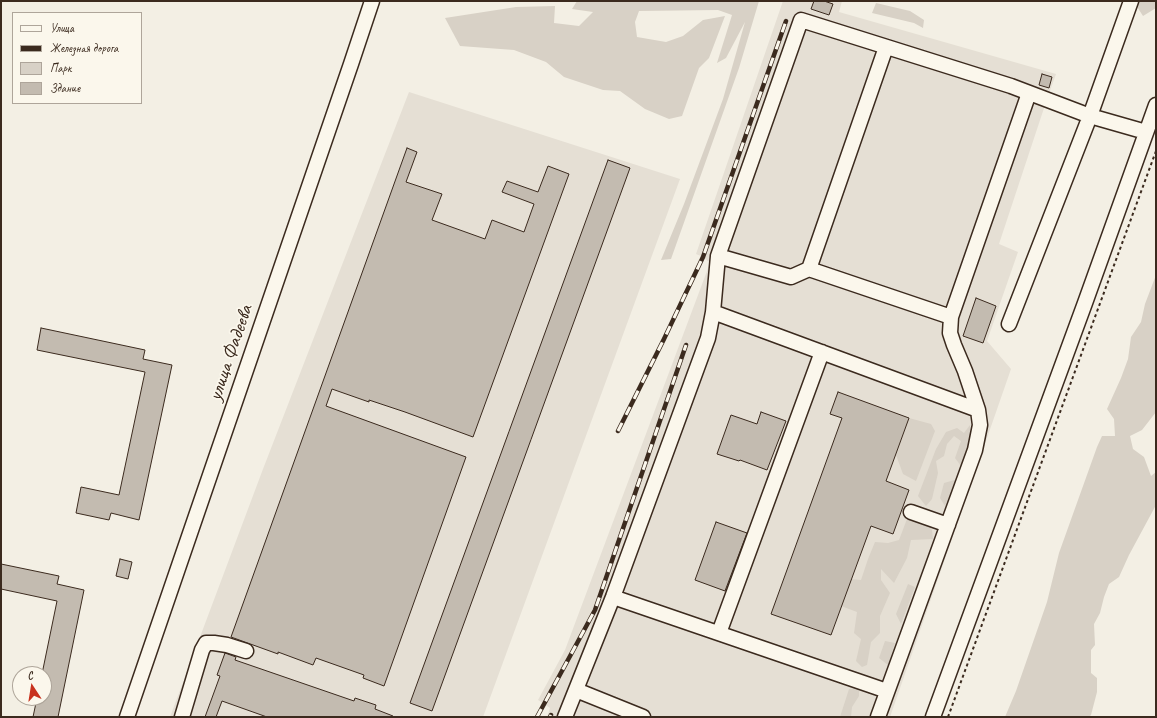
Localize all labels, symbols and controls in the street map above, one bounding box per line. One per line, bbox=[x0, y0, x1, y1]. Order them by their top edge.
legend bbox=[12, 12, 142, 104]
text: Улица bbox=[50, 20, 74, 36]
text: Железная дорога bbox=[50, 40, 118, 56]
text: Парк bbox=[50, 60, 71, 76]
text: Здание bbox=[50, 80, 80, 96]
street label: улица Фадеева bbox=[203, 302, 259, 404]
north arrow bbox=[12, 666, 52, 706]
text: С bbox=[26, 668, 34, 683]

